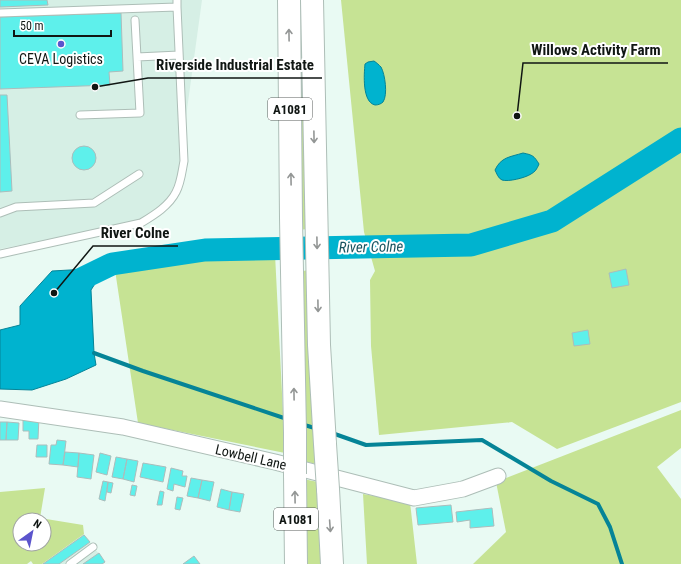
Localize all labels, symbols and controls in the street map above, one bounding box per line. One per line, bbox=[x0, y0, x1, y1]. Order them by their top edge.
scale bar bbox=[14, 12, 111, 38]
text: 50 m bbox=[20, 19, 44, 33]
one-way arrow bbox=[285, 29, 293, 42]
callout: Willows Activity Farm bbox=[523, 36, 668, 63]
marker: CEVA Logistics bbox=[56, 39, 66, 49]
text: Willows Activity Farm bbox=[531, 41, 661, 59]
place label: CEVA Logistics bbox=[19, 51, 103, 67]
callout: Riverside Industrial Estate bbox=[148, 51, 322, 78]
text: Riverside Industrial Estate bbox=[156, 56, 314, 74]
road number: A1081 bbox=[268, 98, 312, 120]
one-way arrow bbox=[311, 130, 318, 143]
one-way arrow bbox=[287, 173, 295, 186]
callout: River Colne bbox=[93, 219, 178, 246]
text: River Colne bbox=[101, 224, 169, 242]
one-way arrow bbox=[313, 236, 320, 249]
water label: River Colne bbox=[339, 237, 404, 257]
one-way arrow bbox=[314, 299, 322, 312]
one-way arrow bbox=[290, 388, 298, 401]
street label: Lowbell Lane bbox=[214, 441, 289, 473]
one-way arrow bbox=[291, 491, 299, 504]
road number: A1081 bbox=[274, 508, 318, 530]
north arrow bbox=[12, 512, 52, 552]
text: N bbox=[31, 517, 44, 531]
one-way arrow bbox=[326, 519, 334, 532]

